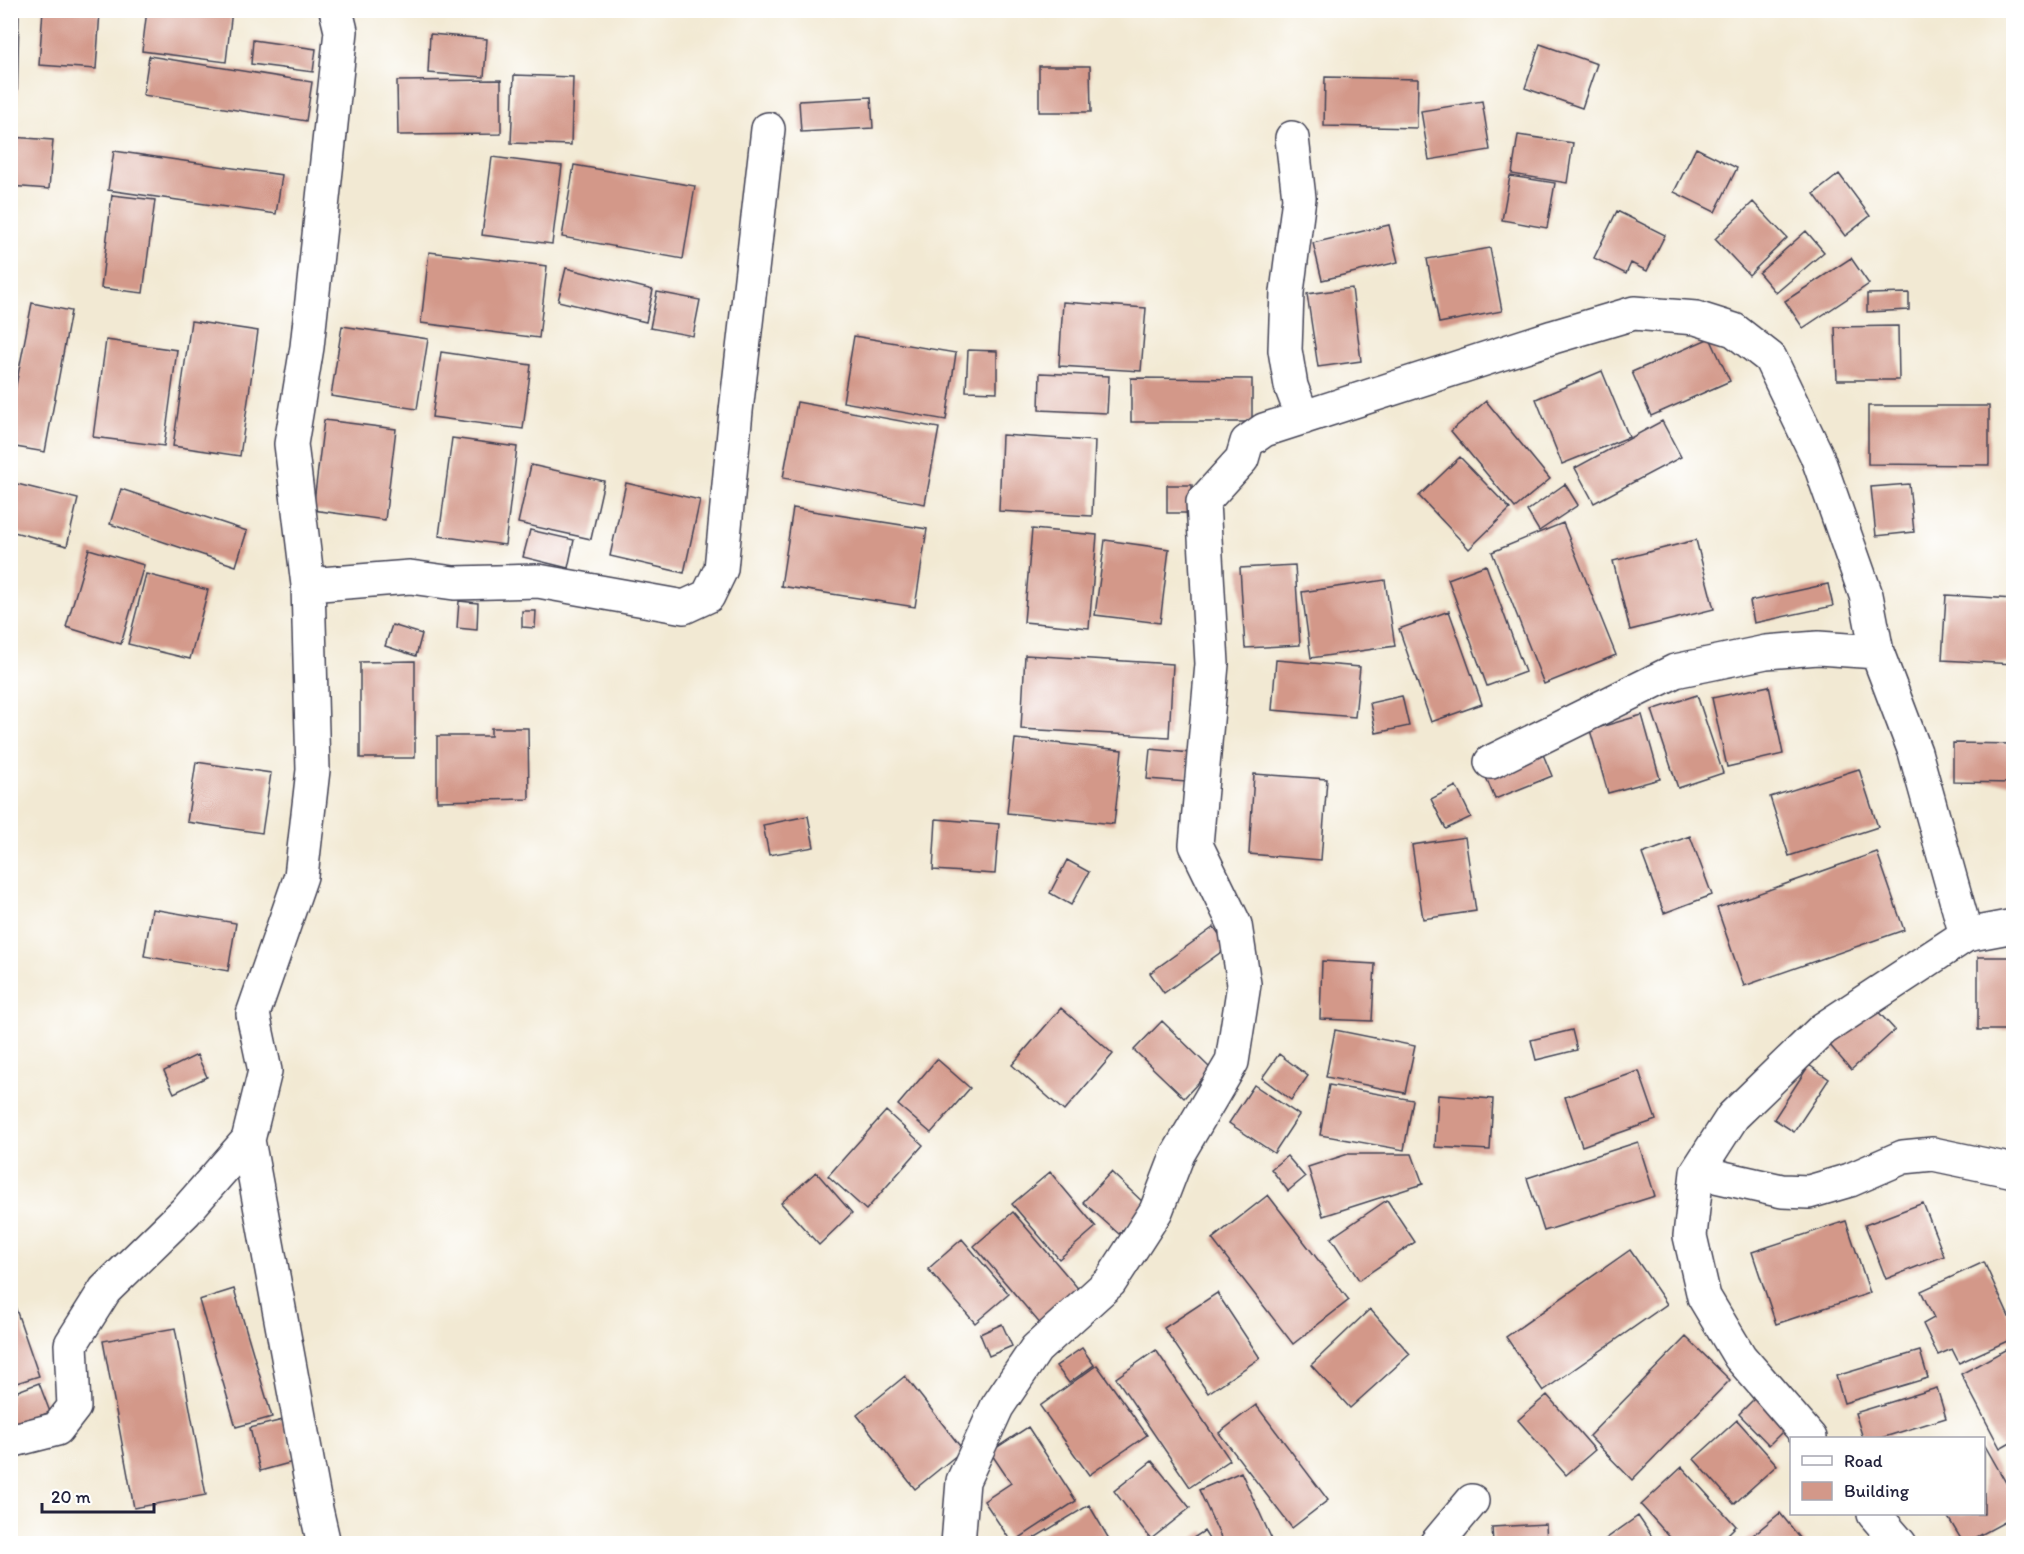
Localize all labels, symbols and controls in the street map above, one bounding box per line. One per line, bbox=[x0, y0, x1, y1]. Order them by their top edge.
legend bbox=[1790, 1437, 1985, 1515]
text: Road bbox=[1844, 1450, 1883, 1472]
scale bar bbox=[42, 1476, 154, 1514]
text: Building bbox=[1844, 1480, 1910, 1502]
text: 20 m bbox=[51, 1486, 91, 1508]

